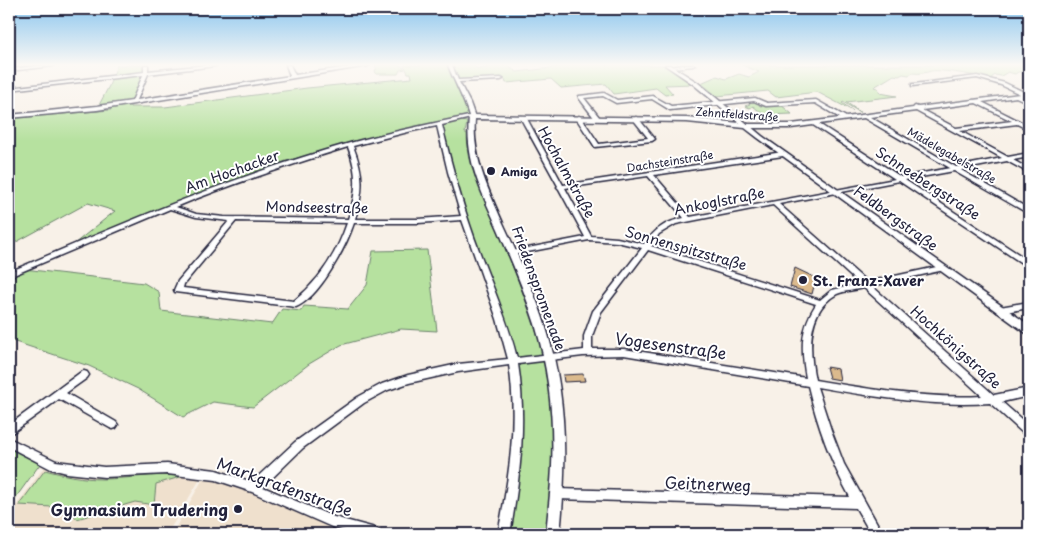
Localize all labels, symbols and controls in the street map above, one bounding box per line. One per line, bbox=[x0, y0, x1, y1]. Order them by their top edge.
street label: Zehntfeldstraße bbox=[695, 103, 779, 125]
street label: Hochalmstraße bbox=[533, 122, 601, 222]
street label: Mädelegabelstraße bbox=[904, 123, 1000, 187]
street label: Schneebergstraße bbox=[872, 141, 984, 225]
street label: Am Hochacker bbox=[182, 144, 283, 198]
street label: Dachsteinstraße bbox=[626, 146, 715, 176]
place label: Amiga bbox=[501, 163, 538, 180]
marker: Amiga bbox=[485, 165, 497, 177]
street label: Feldbergstraße bbox=[850, 180, 942, 256]
street label: Ankoglstraße bbox=[672, 182, 766, 220]
street label: Mondseestraße bbox=[265, 196, 369, 218]
street label: Sonnenspitzstraße bbox=[623, 221, 749, 275]
street label: Friedenspromenade bbox=[507, 223, 571, 353]
place label: St. Franz-Xaver bbox=[813, 270, 925, 291]
marker: St. Franz-Xaver bbox=[797, 274, 809, 286]
street label: Hochkönigstraße bbox=[906, 301, 1006, 393]
street label: Vogesenstraße bbox=[614, 325, 728, 365]
street label: Markgrafenstraße bbox=[214, 450, 356, 522]
street label: Geitnerweg bbox=[664, 469, 752, 497]
place label: Gymnasium Trudering bbox=[51, 497, 228, 521]
marker: Gymnasium Trudering bbox=[232, 503, 244, 515]

